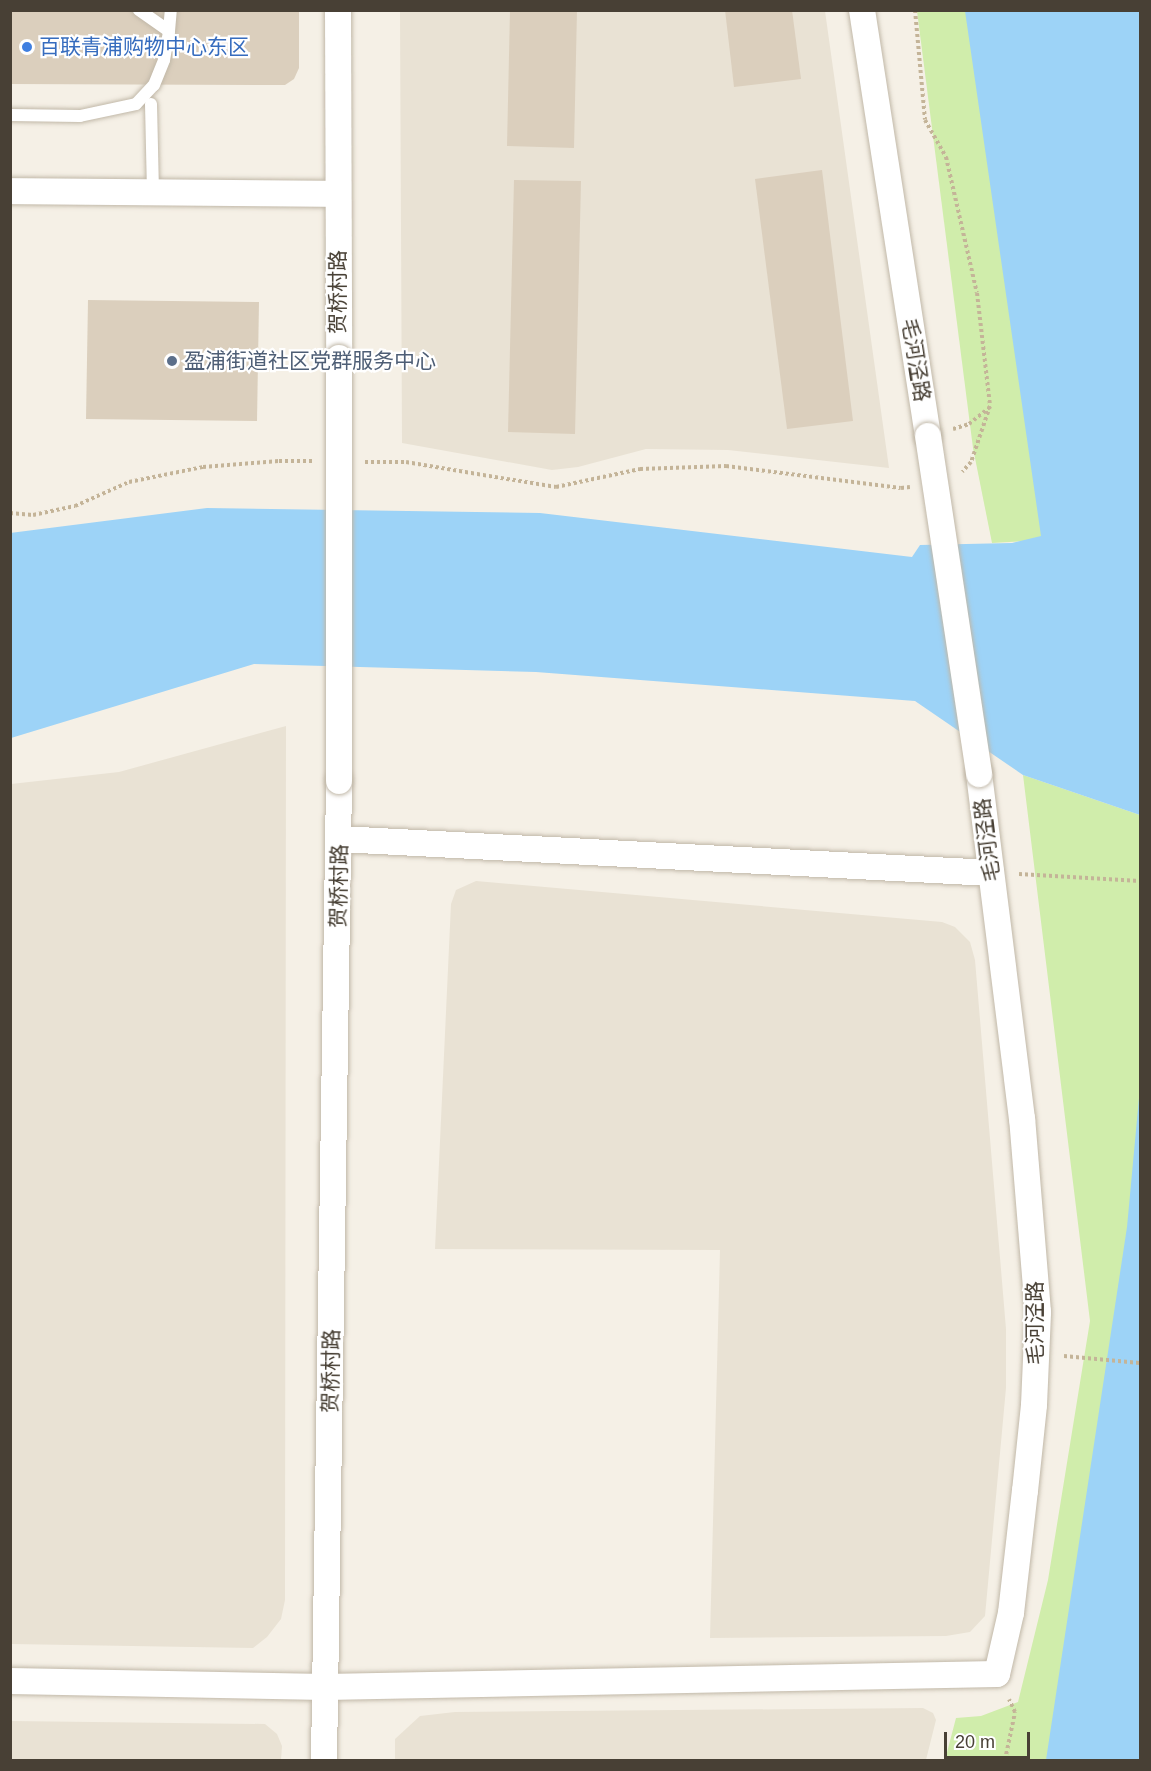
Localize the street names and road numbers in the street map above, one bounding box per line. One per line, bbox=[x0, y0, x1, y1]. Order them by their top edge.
street label: 贺桥村路 bbox=[325, 250, 351, 334]
street label: 毛河泾路 bbox=[897, 317, 935, 403]
street label: 毛河泾路 bbox=[969, 797, 1005, 883]
street label: 贺桥村路 bbox=[326, 844, 352, 928]
street label: 毛河泾路 bbox=[1022, 1281, 1048, 1365]
street label: 贺桥村路 bbox=[318, 1329, 344, 1413]

